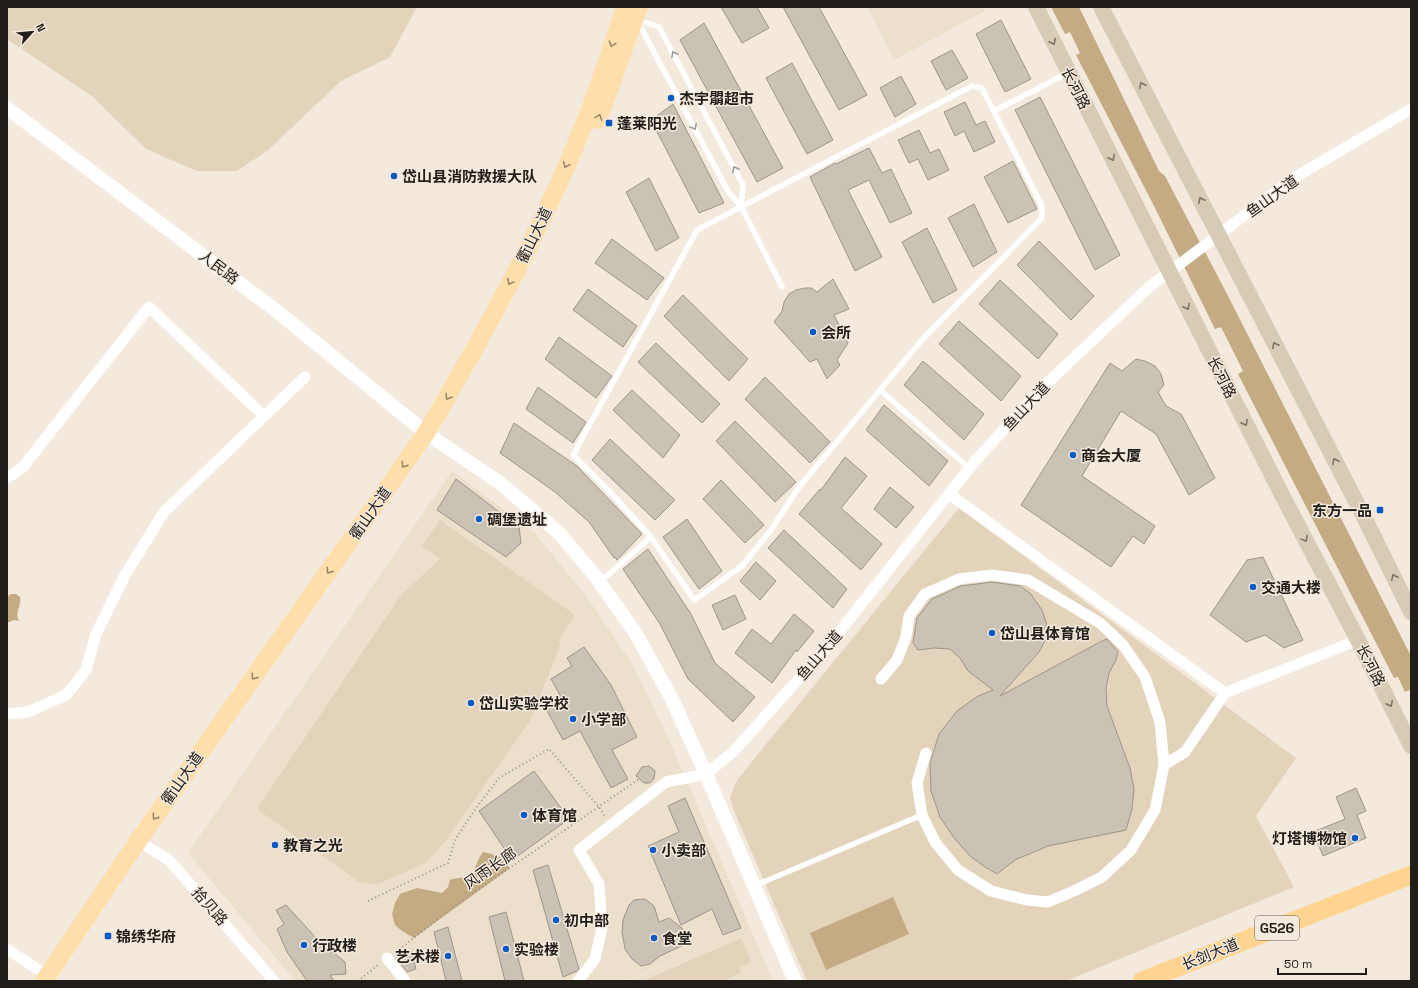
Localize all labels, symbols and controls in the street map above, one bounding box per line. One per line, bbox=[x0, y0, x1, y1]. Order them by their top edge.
north arrow bbox=[12, 12, 52, 52]
text: N bbox=[33, 21, 49, 34]
one-way arrow bbox=[1048, 38, 1056, 45]
one-way arrow bbox=[608, 40, 617, 47]
one-way arrow bbox=[671, 51, 678, 59]
street label: 长河路 bbox=[1057, 64, 1095, 112]
one-way arrow bbox=[1139, 81, 1146, 89]
place label: 杰宇朤超市 bbox=[679, 89, 754, 108]
marker: 杰宇朤超市 bbox=[666, 93, 676, 103]
one-way arrow bbox=[595, 114, 603, 121]
place label: 蓬莱阳光 bbox=[617, 114, 677, 133]
marker: 蓬莱阳光 bbox=[604, 118, 614, 128]
one-way arrow bbox=[689, 123, 697, 130]
one-way arrow bbox=[1107, 154, 1115, 161]
one-way arrow bbox=[563, 161, 571, 169]
one-way arrow bbox=[732, 166, 740, 173]
place label: 岱山县消防救援大队 bbox=[402, 167, 537, 186]
marker: 岱山县消防救援大队 bbox=[389, 171, 399, 181]
street label: 鱼山大道 bbox=[1242, 171, 1302, 221]
one-way arrow bbox=[1198, 197, 1206, 205]
street label: 衢山大道 bbox=[512, 204, 556, 266]
street label: 人民路 bbox=[195, 246, 243, 288]
one-way arrow bbox=[507, 278, 515, 286]
one-way arrow bbox=[1182, 303, 1190, 310]
place label: 会所 bbox=[821, 323, 851, 342]
marker: 会所 bbox=[808, 327, 818, 337]
one-way arrow bbox=[1272, 342, 1280, 350]
street label: 长河路 bbox=[1203, 353, 1241, 401]
street label: 鱼山大道 bbox=[999, 378, 1053, 434]
one-way arrow bbox=[445, 393, 452, 400]
one-way arrow bbox=[1241, 419, 1248, 426]
place label: 商会大厦 bbox=[1081, 446, 1141, 465]
marker: 商会大厦 bbox=[1068, 450, 1078, 460]
one-way arrow bbox=[1332, 458, 1340, 465]
one-way arrow bbox=[402, 460, 409, 467]
street label: 衢山大道 bbox=[345, 483, 395, 543]
place label: 东方一品 bbox=[1312, 501, 1372, 520]
marker: 东方一品 bbox=[1375, 505, 1385, 515]
place label: 碉堡遗址 bbox=[487, 510, 547, 529]
marker: 碉堡遗址 bbox=[474, 514, 484, 524]
one-way arrow bbox=[1300, 535, 1308, 542]
one-way arrow bbox=[326, 567, 334, 574]
one-way arrow bbox=[1391, 574, 1399, 581]
place label: 交通大楼 bbox=[1261, 578, 1321, 597]
marker: 交通大楼 bbox=[1248, 582, 1258, 592]
place label: 岱山县体育馆 bbox=[1000, 624, 1090, 643]
street label: 鱼山大道 bbox=[792, 626, 846, 684]
marker: 岱山县体育馆 bbox=[987, 628, 997, 638]
street label: 长河路 bbox=[1352, 641, 1390, 689]
one-way arrow bbox=[251, 673, 259, 680]
place label: 岱山实验学校 bbox=[479, 694, 569, 713]
marker: 岱山实验学校 bbox=[466, 698, 476, 708]
one-way arrow bbox=[1385, 700, 1393, 707]
place label: 小学部 bbox=[581, 710, 626, 729]
marker: 小学部 bbox=[568, 714, 578, 724]
street label: 衢山大道 bbox=[157, 748, 207, 808]
place label: 体育馆 bbox=[532, 806, 577, 825]
marker: 体育馆 bbox=[519, 810, 529, 820]
one-way arrow bbox=[153, 813, 160, 820]
place label: 灯塔博物馆 bbox=[1272, 829, 1347, 848]
marker: 灯塔博物馆 bbox=[1350, 833, 1360, 843]
place label: 教育之光 bbox=[283, 836, 343, 855]
marker: 教育之光 bbox=[270, 840, 280, 850]
place label: 小卖部 bbox=[661, 841, 706, 860]
street label: 风雨长廊 bbox=[460, 843, 520, 893]
marker: 小卖部 bbox=[648, 845, 658, 855]
street label: 拾贝路 bbox=[188, 883, 232, 929]
place label: 初中部 bbox=[564, 911, 609, 930]
marker: 初中部 bbox=[551, 915, 561, 925]
road number: G526 bbox=[1255, 916, 1299, 940]
place label: 锦绣华府 bbox=[116, 927, 176, 946]
place label: 食堂 bbox=[662, 929, 692, 948]
marker: 锦绣华府 bbox=[103, 931, 113, 941]
marker: 食堂 bbox=[649, 933, 659, 943]
street label: 长剑大道 bbox=[1179, 934, 1241, 974]
place label: 行政楼 bbox=[312, 936, 357, 955]
marker: 行政楼 bbox=[299, 940, 309, 950]
place label: 实验楼 bbox=[514, 940, 559, 959]
marker: 实验楼 bbox=[501, 944, 511, 954]
place label: 艺术楼 bbox=[395, 947, 440, 966]
scale bar bbox=[1278, 950, 1366, 976]
marker: 艺术楼 bbox=[443, 951, 453, 961]
text: 50 m bbox=[1284, 956, 1312, 972]

